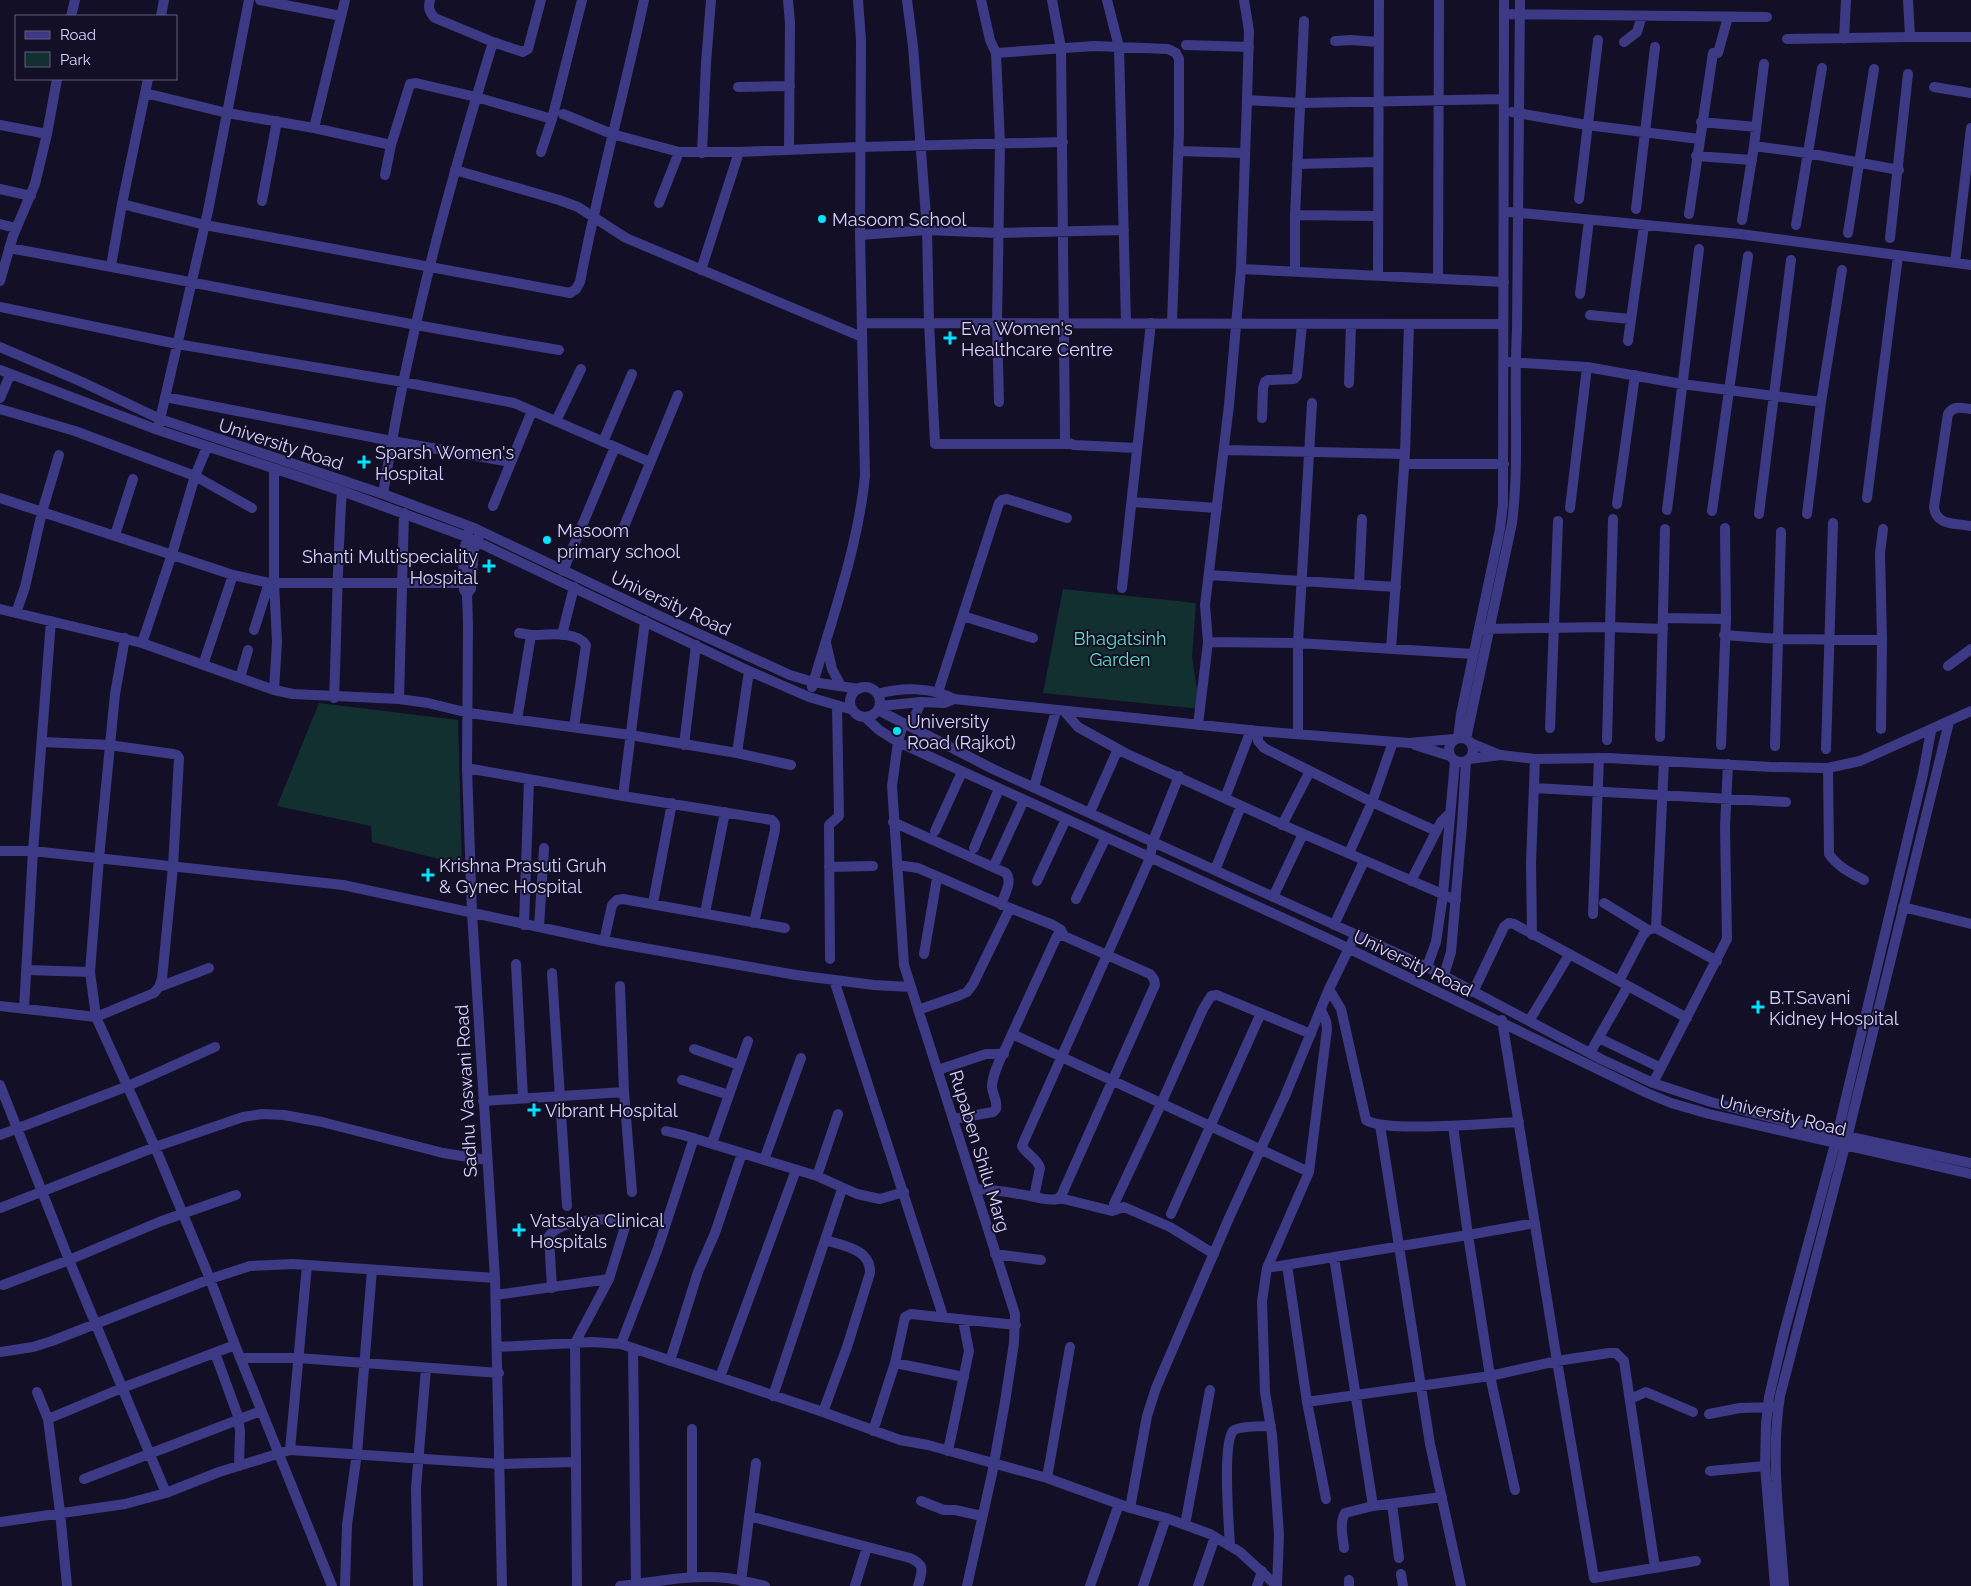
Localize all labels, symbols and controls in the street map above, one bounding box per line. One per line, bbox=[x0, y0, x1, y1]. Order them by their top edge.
legend bbox=[15, 15, 178, 80]
text: Road bbox=[60, 26, 96, 44]
text: Park bbox=[60, 51, 91, 69]
place label: Masoom School bbox=[832, 209, 966, 230]
marker: Masoom School bbox=[816, 213, 828, 225]
place label: Eva Women's Healthcare Centre bbox=[961, 318, 1113, 360]
marker: Eva Women's Healthcare Centre bbox=[943, 331, 957, 345]
street label: University Road bbox=[216, 414, 346, 474]
place label: Sparsh Women's Hospital bbox=[375, 442, 514, 484]
marker: Sparsh Women's Hospital bbox=[357, 455, 371, 469]
place label: Masoom primary school bbox=[557, 520, 680, 562]
marker: Masoom primary school bbox=[541, 534, 553, 546]
place label: Shanti Multispeciality Hospital bbox=[302, 546, 478, 588]
marker: Shanti Multispeciality Hospital bbox=[482, 559, 496, 573]
street label: University Road bbox=[608, 566, 734, 640]
park label: Bhagatsinh Garden bbox=[1074, 628, 1166, 670]
place label: University Road (Rajkot) bbox=[907, 711, 1016, 753]
marker: University Road (Rajkot) bbox=[891, 725, 903, 737]
place label: Krishna Prasuti Gruh & Gynec Hospital bbox=[439, 855, 607, 897]
marker: Krishna Prasuti Gruh & Gynec Hospital bbox=[421, 868, 435, 882]
street label: University Road bbox=[1350, 925, 1476, 1001]
place label: B.T.Savani Kidney Hospital bbox=[1769, 987, 1899, 1029]
marker: B.T.Savani Kidney Hospital bbox=[1751, 1000, 1765, 1014]
street label: Sadhu Vaswani Road bbox=[451, 1004, 481, 1178]
street label: Rupaben Shilu Marg bbox=[945, 1068, 1015, 1234]
street label: University Road bbox=[1717, 1090, 1849, 1140]
place label: Vibrant Hospital bbox=[545, 1100, 678, 1121]
marker: Vibrant Hospital bbox=[527, 1103, 541, 1117]
place label: Vatsalya Clinical Hospitals bbox=[530, 1210, 664, 1252]
marker: Vatsalya Clinical Hospitals bbox=[512, 1223, 526, 1237]

